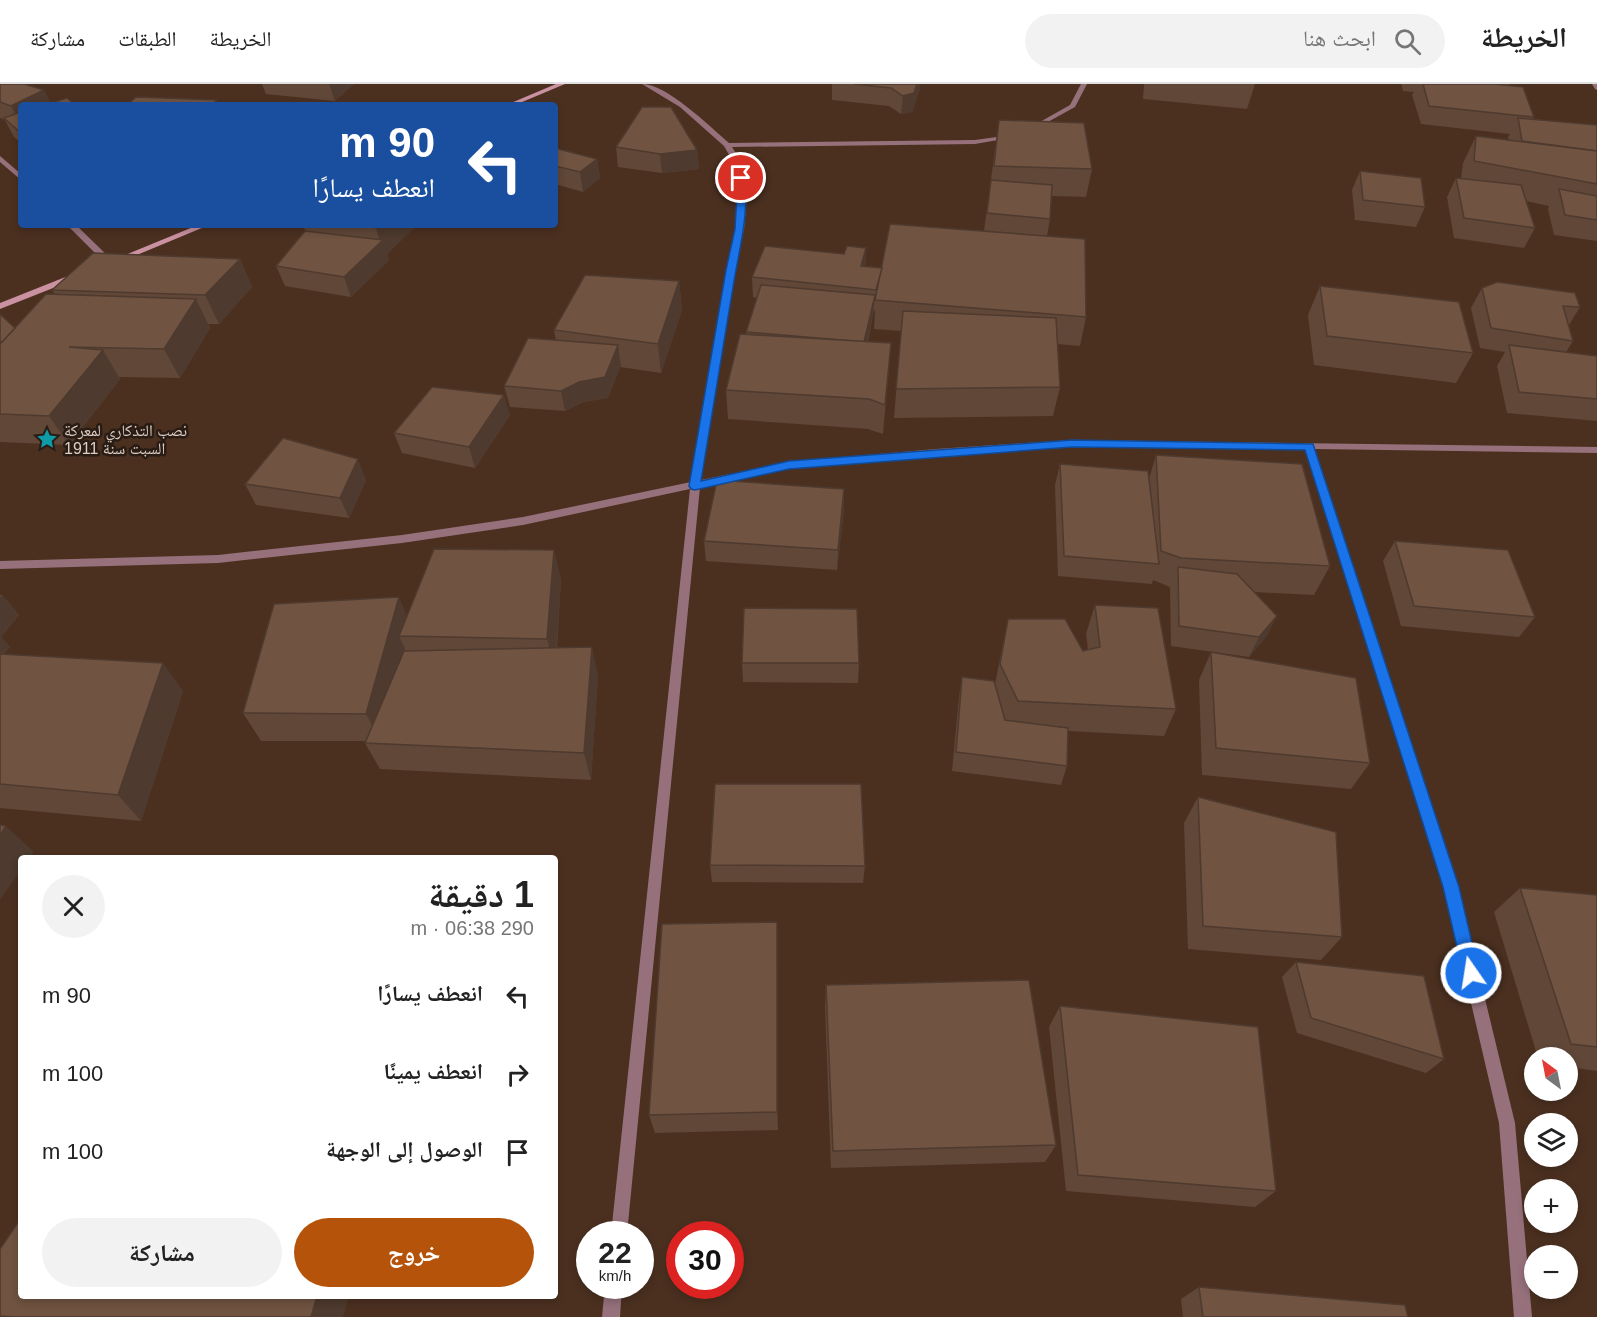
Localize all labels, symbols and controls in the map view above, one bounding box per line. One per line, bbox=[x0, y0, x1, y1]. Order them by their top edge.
search box bbox=[1025, 14, 1445, 68]
text: الخريطة bbox=[1481, 22, 1567, 53]
icon: search bbox=[1391, 25, 1424, 58]
text: ابحث هنا bbox=[1303, 26, 1376, 51]
text: مشاركة bbox=[30, 27, 85, 50]
text: الطبقات bbox=[118, 27, 177, 50]
text: الخريطة bbox=[210, 27, 271, 50]
text: 90 m bbox=[339, 119, 435, 166]
icon: left bbox=[456, 126, 534, 204]
pin bbox=[715, 152, 766, 203]
icon: arrive bbox=[724, 161, 757, 194]
text: انعطف يسارًا bbox=[313, 173, 435, 203]
place label: نصب التذكاري لمعركة السبت سنة 1911 bbox=[64, 422, 187, 457]
place icon: نصب التذكاري لمعركة السبت سنة 1911 bbox=[35, 427, 59, 451]
text: 1 دقيقة bbox=[428, 874, 534, 915]
button: close bbox=[42, 875, 105, 938]
text: 290 m · 06:38 bbox=[411, 917, 534, 939]
position arrow bbox=[1439, 941, 1503, 1005]
icon: left bbox=[501, 980, 534, 1013]
text: انعطف يسارًا bbox=[377, 981, 483, 1006]
text: 90 m bbox=[42, 983, 91, 1008]
north arrow bbox=[1524, 1047, 1578, 1101]
map controls bbox=[1524, 1047, 1578, 1299]
icon: right bbox=[501, 1058, 534, 1091]
text: انعطف يمينًا bbox=[384, 1059, 483, 1084]
text: 100 m bbox=[42, 1061, 103, 1086]
button: layers bbox=[1524, 1113, 1578, 1167]
icon: arrive bbox=[501, 1136, 534, 1169]
text: الوصول إلى الوجهة bbox=[326, 1137, 483, 1162]
text: 100 m bbox=[42, 1139, 103, 1164]
button: + bbox=[1524, 1179, 1578, 1233]
button: مشاركة bbox=[42, 1218, 282, 1287]
button: خروج bbox=[294, 1218, 534, 1287]
speed limit sign: 30 bbox=[666, 1221, 744, 1299]
text: 22 bbox=[598, 1236, 632, 1269]
button: − bbox=[1524, 1245, 1578, 1299]
text: km/h bbox=[599, 1267, 631, 1284]

